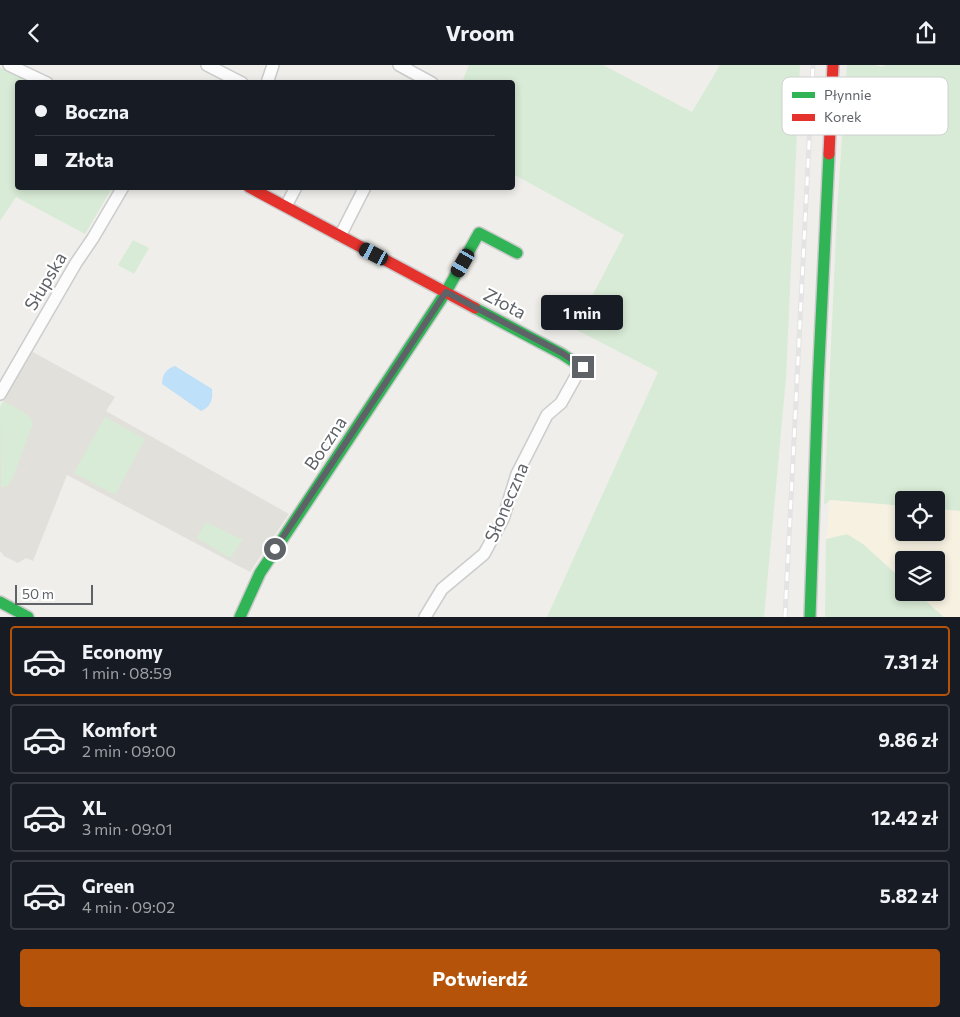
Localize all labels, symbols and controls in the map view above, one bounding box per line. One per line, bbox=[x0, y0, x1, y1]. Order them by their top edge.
icon: back bbox=[20, 19, 48, 47]
text: Vroom bbox=[446, 19, 514, 46]
icon: share bbox=[912, 19, 940, 47]
legend bbox=[782, 77, 948, 135]
text: Płynnie bbox=[824, 86, 871, 103]
text: Boczna bbox=[65, 100, 129, 123]
text: Korek bbox=[824, 108, 862, 125]
text: Złota bbox=[65, 148, 114, 171]
car bbox=[357, 241, 390, 267]
car bbox=[449, 246, 476, 280]
street label: Słupska bbox=[19, 248, 71, 314]
street label: Złota bbox=[480, 283, 530, 323]
callout: 1 min bbox=[542, 295, 624, 329]
text: 1 min bbox=[563, 303, 601, 322]
route end bbox=[572, 356, 594, 378]
street label: Boczna bbox=[299, 412, 351, 474]
street label: Słoneczna bbox=[479, 459, 533, 545]
map controls bbox=[895, 491, 945, 601]
button: locate bbox=[895, 491, 945, 541]
route start bbox=[264, 538, 286, 560]
button: layers bbox=[895, 551, 945, 601]
scale bar bbox=[15, 582, 92, 605]
text: 50 m bbox=[22, 585, 54, 602]
icon: car bbox=[22, 639, 67, 684]
text: Economy bbox=[82, 640, 163, 663]
text: 7.31 zł bbox=[884, 650, 938, 673]
text: 1 min · 08:59 bbox=[82, 663, 172, 682]
icon: car bbox=[22, 717, 67, 762]
text: Komfort bbox=[82, 718, 157, 741]
text: 9.86 zł bbox=[878, 728, 938, 751]
text: 2 min · 09:00 bbox=[82, 741, 176, 760]
icon: car bbox=[22, 795, 67, 840]
text: XL bbox=[82, 796, 107, 819]
text: 12.42 zł bbox=[871, 806, 938, 829]
text: 3 min · 09:01 bbox=[82, 819, 173, 838]
icon: car bbox=[22, 873, 67, 918]
text: Green bbox=[82, 874, 134, 897]
text: 5.82 zł bbox=[880, 884, 938, 907]
text: 4 min · 09:02 bbox=[82, 897, 175, 916]
button: Potwierdź bbox=[20, 949, 940, 1007]

